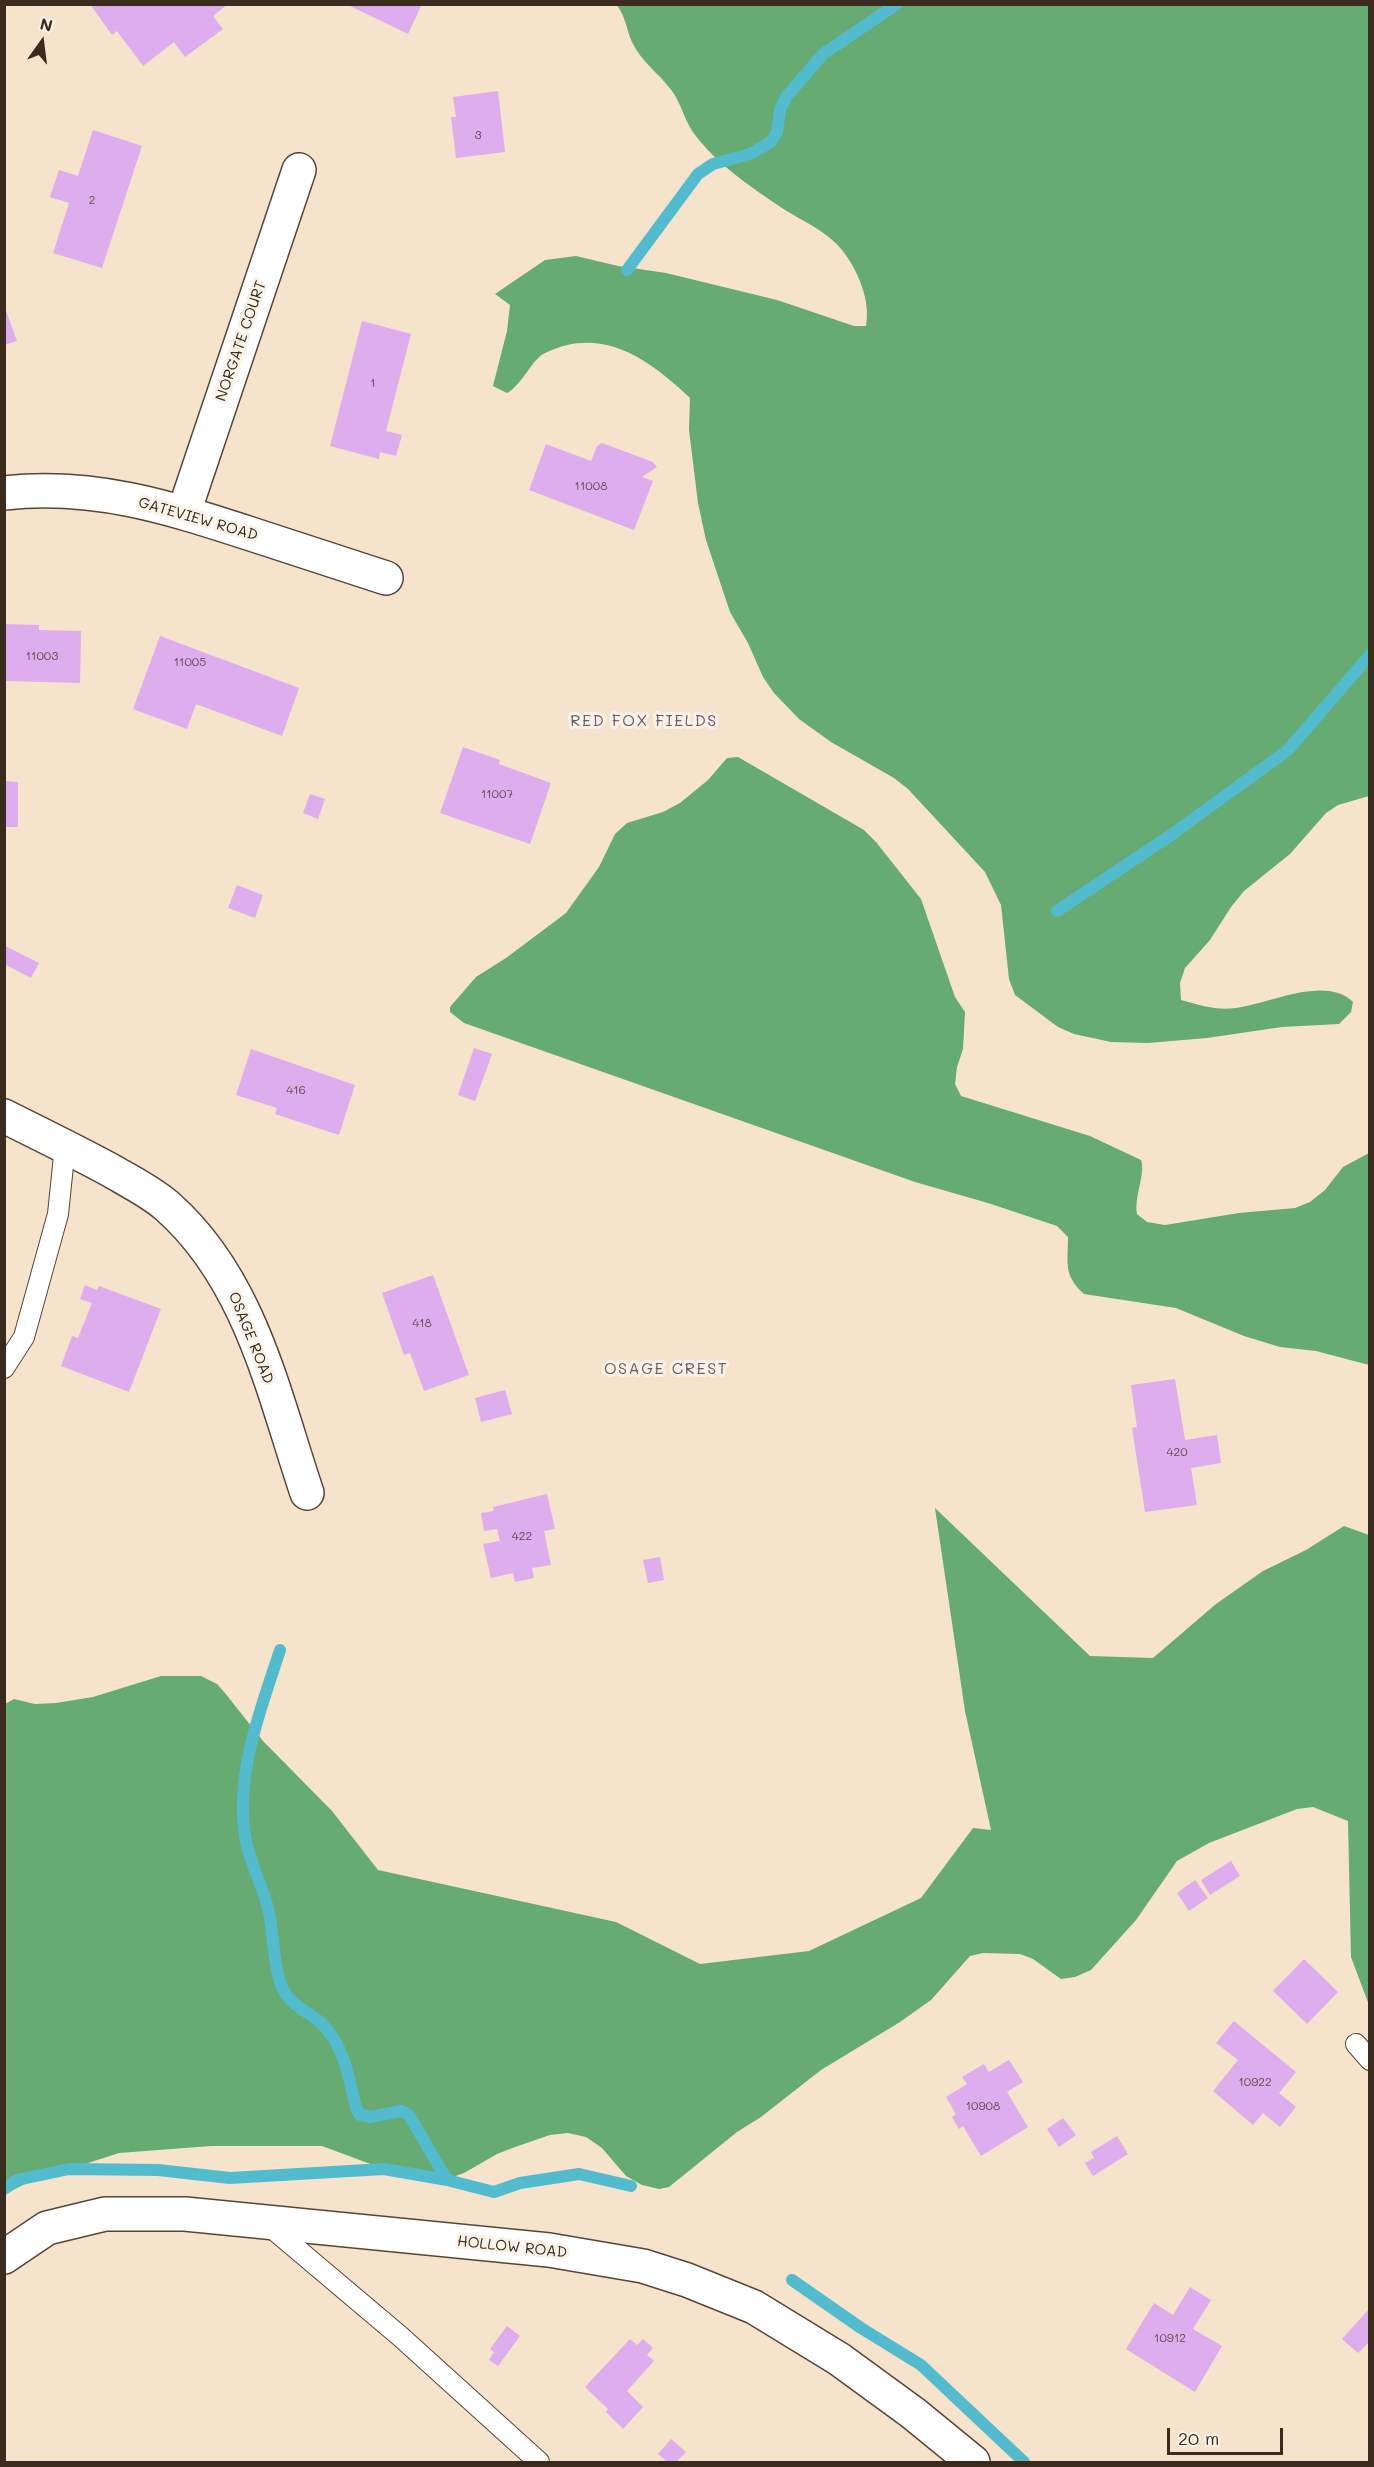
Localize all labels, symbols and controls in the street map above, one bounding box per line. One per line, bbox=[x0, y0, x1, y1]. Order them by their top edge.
north arrow bbox=[12, 12, 72, 72]
text: N bbox=[38, 12, 55, 36]
house number: 3 bbox=[474, 128, 482, 142]
house number: 2 bbox=[89, 193, 95, 207]
street label: NORGATE COURT bbox=[212, 278, 270, 404]
house number: 1 bbox=[370, 376, 376, 390]
house number: 11008 bbox=[575, 479, 607, 493]
street label: GATEVIEW ROAD bbox=[136, 493, 260, 545]
house number: 11003 bbox=[26, 649, 58, 663]
house number: 11005 bbox=[174, 655, 206, 669]
district label: RED FOX FIELDS bbox=[570, 711, 718, 731]
house number: 11007 bbox=[481, 787, 513, 801]
house number: 416 bbox=[286, 1083, 306, 1097]
street label: OSAGE ROAD bbox=[224, 1289, 278, 1387]
house number: 418 bbox=[412, 1316, 432, 1330]
district label: OSAGE CREST bbox=[604, 1359, 728, 1379]
house number: 420 bbox=[1166, 1445, 1188, 1459]
house number: 422 bbox=[512, 1529, 532, 1543]
house number: 10922 bbox=[1238, 2075, 1272, 2089]
house number: 10908 bbox=[966, 2099, 1000, 2113]
street label: HOLLOW ROAD bbox=[456, 2232, 568, 2262]
house number: 10912 bbox=[1154, 2331, 1186, 2345]
scale bar bbox=[1170, 2416, 1286, 2454]
text: 20 m bbox=[1178, 2426, 1219, 2450]

